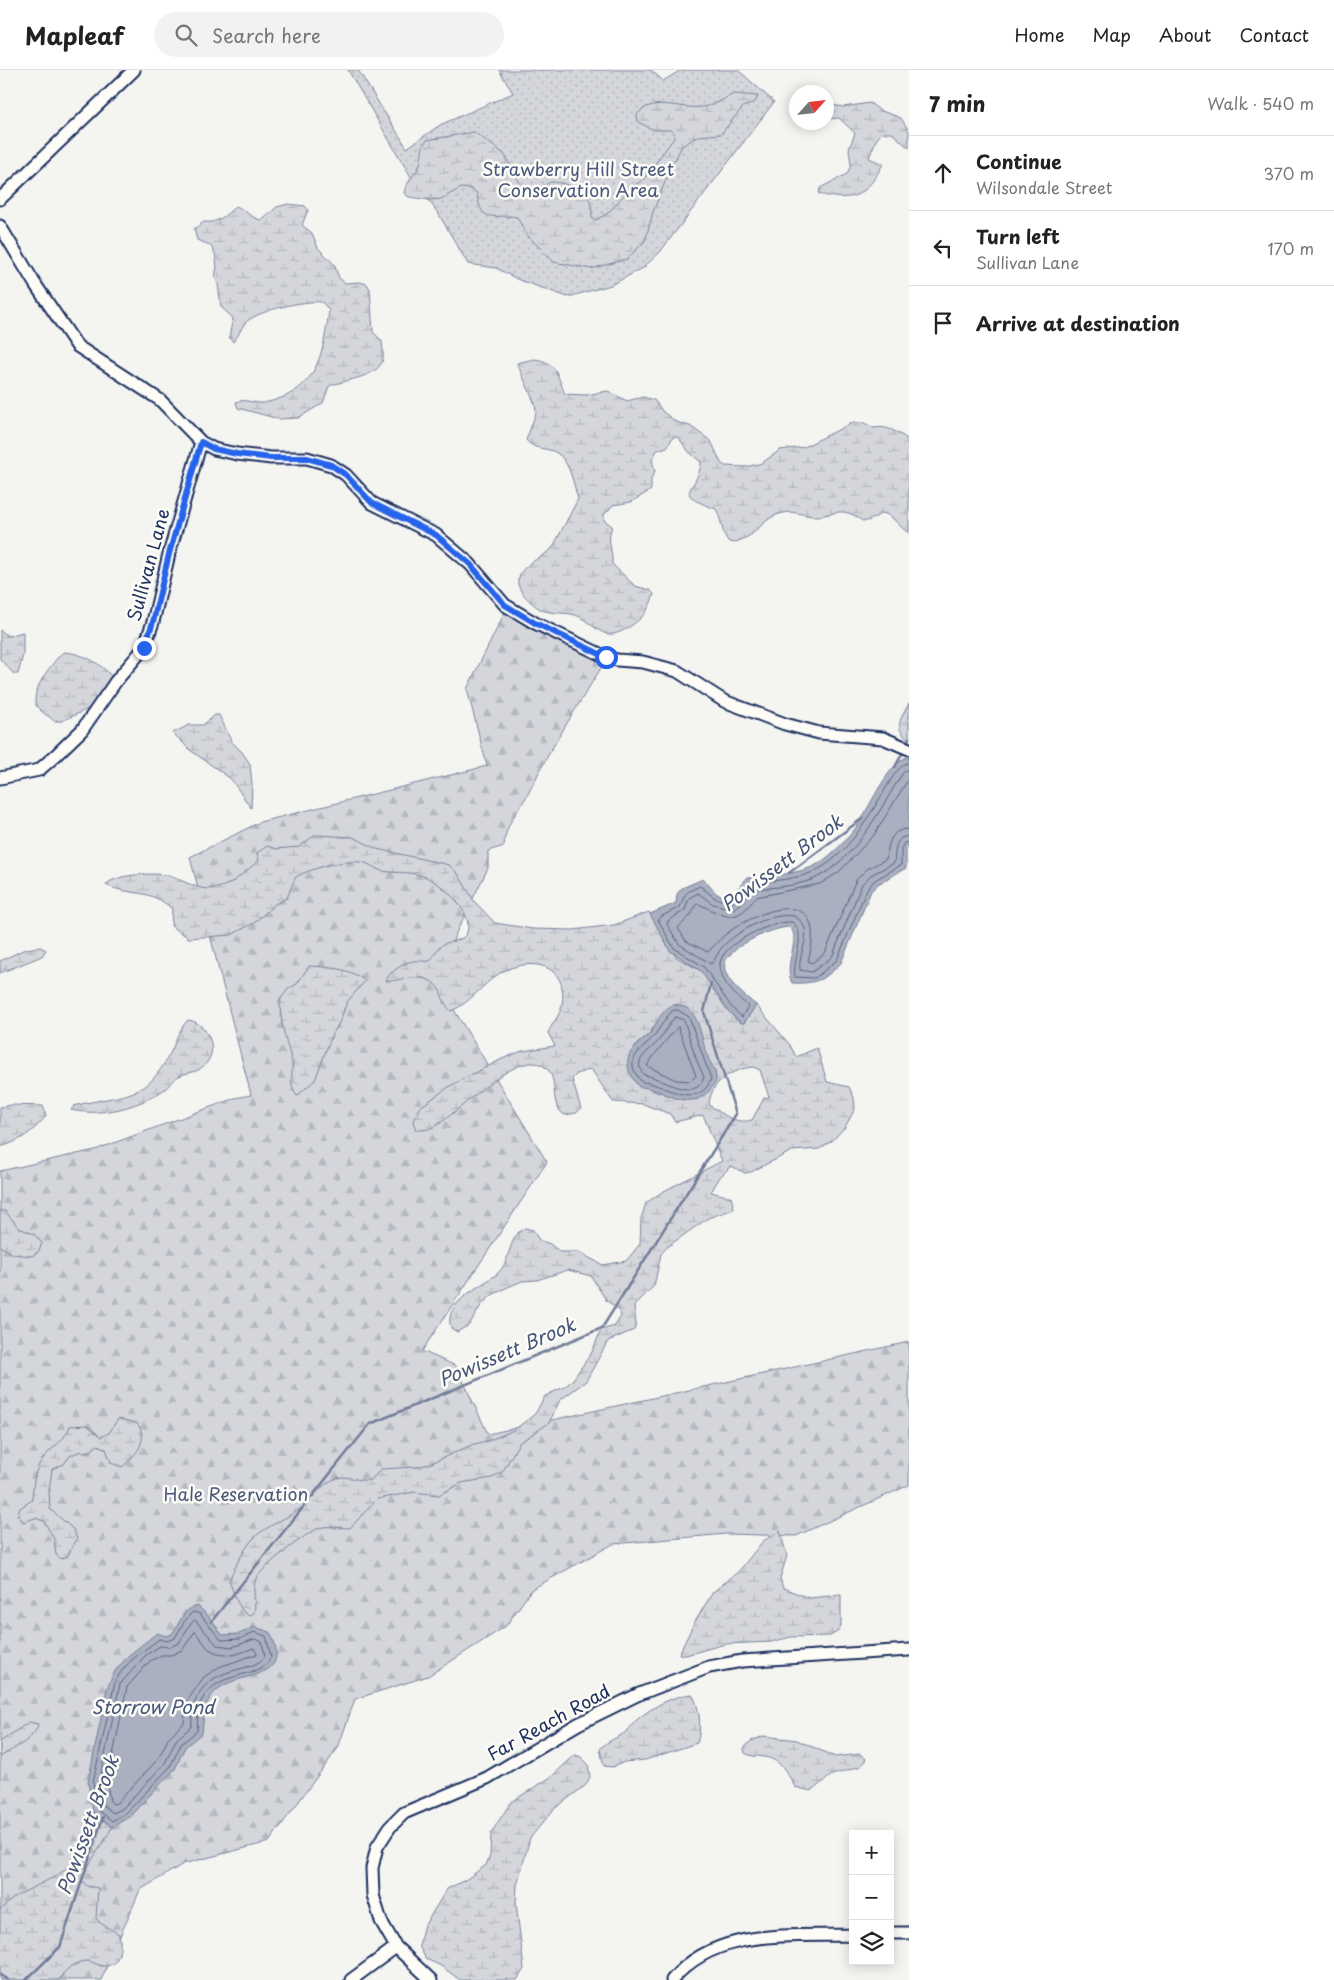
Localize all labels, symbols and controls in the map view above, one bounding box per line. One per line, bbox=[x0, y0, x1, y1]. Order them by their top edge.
search box bbox=[154, 12, 504, 57]
text: Mapleaf bbox=[25, 17, 124, 53]
icon: search bbox=[172, 21, 200, 49]
text: Search here bbox=[212, 21, 321, 49]
text: Home bbox=[1014, 21, 1064, 48]
text: Map bbox=[1092, 21, 1131, 48]
text: About bbox=[1159, 21, 1211, 48]
text: Contact bbox=[1239, 21, 1309, 48]
north arrow bbox=[789, 85, 834, 130]
text: 7 min bbox=[929, 87, 985, 119]
text: Walk · 540 m bbox=[1208, 91, 1314, 115]
text: Continue bbox=[976, 147, 1062, 175]
park label: Strawberry Hill Street Conservation Area bbox=[482, 155, 674, 203]
icon: ahead bbox=[929, 159, 957, 187]
text: 370 m bbox=[1264, 161, 1314, 185]
text: Wilsondale Street bbox=[976, 175, 1112, 199]
text: Turn left bbox=[976, 222, 1060, 250]
icon: left bbox=[929, 234, 957, 262]
text: 170 m bbox=[1268, 236, 1314, 260]
text: Sullivan Lane bbox=[976, 250, 1079, 274]
icon: arrive bbox=[929, 309, 957, 337]
text: Arrive at destination bbox=[976, 309, 1180, 337]
street label: Sullivan Lane bbox=[119, 505, 176, 624]
route end bbox=[133, 637, 156, 660]
route start bbox=[595, 646, 618, 669]
water label: Powissett Brook bbox=[715, 806, 849, 917]
water label: Powissett Brook bbox=[434, 1309, 580, 1393]
park label: Hale Reservation bbox=[164, 1480, 308, 1507]
street label: Far Reach Road bbox=[482, 1677, 615, 1767]
water label: Storrow Pond bbox=[92, 1692, 217, 1720]
water label: Powissett Brook bbox=[49, 1750, 126, 1898]
map controls bbox=[849, 1830, 894, 1965]
button: + bbox=[849, 1830, 894, 1875]
button: − bbox=[849, 1875, 894, 1920]
button: layers bbox=[849, 1920, 894, 1965]

